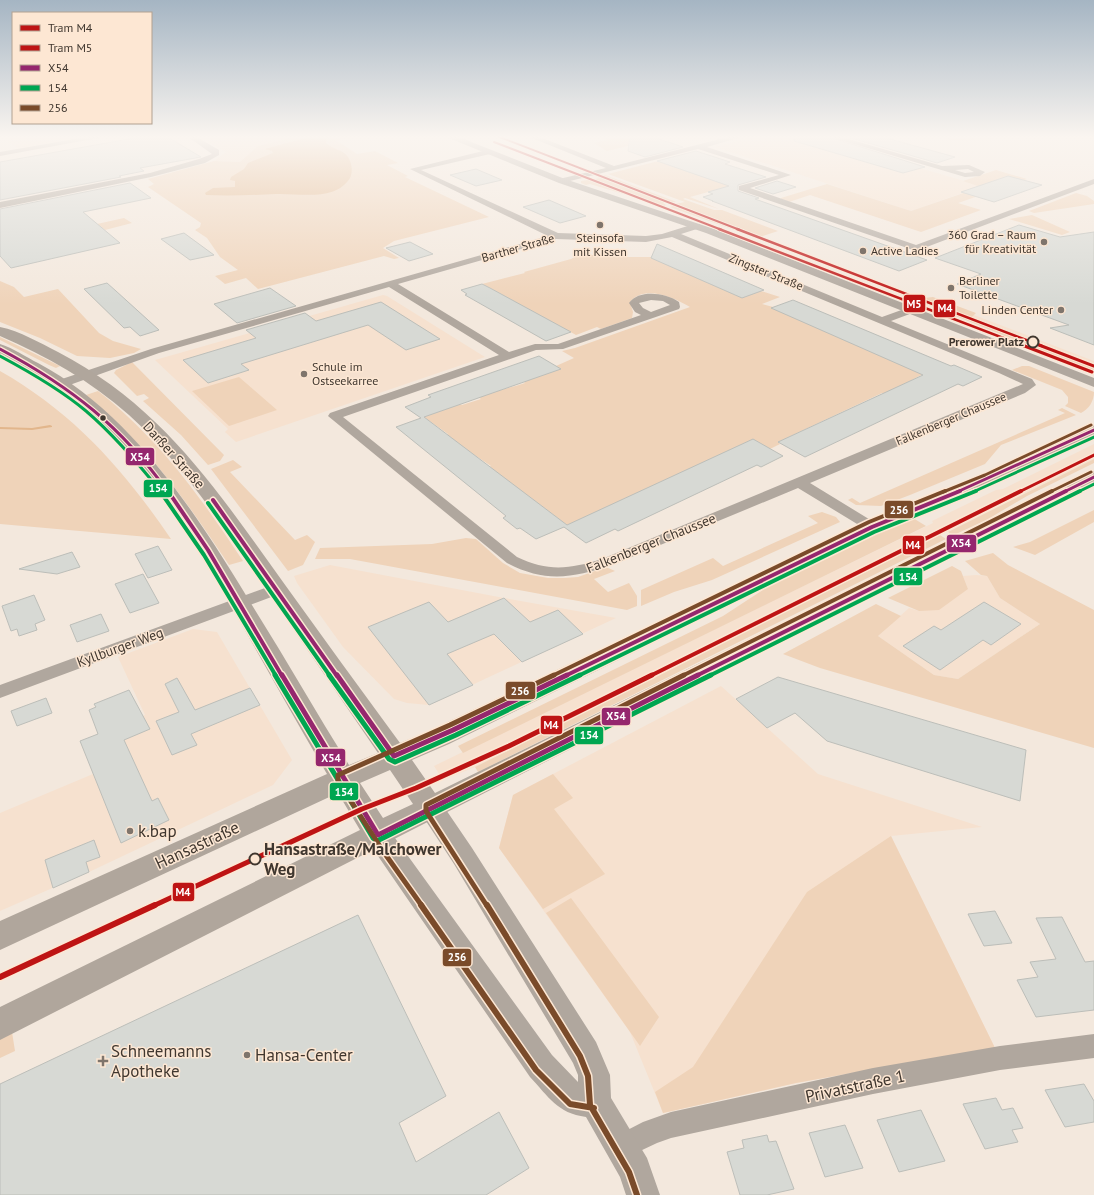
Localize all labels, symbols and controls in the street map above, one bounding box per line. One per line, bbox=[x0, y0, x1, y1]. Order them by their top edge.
legend bbox=[12, 12, 152, 124]
text: Tram M4 bbox=[48, 20, 93, 35]
text: Tram M5 bbox=[48, 40, 92, 55]
text: X54 bbox=[48, 60, 69, 75]
text: 154 bbox=[48, 80, 68, 95]
text: 256 bbox=[48, 100, 68, 115]
marker: Steinsofa mit Kissen bbox=[595, 220, 605, 230]
place label: 360 Grad – Raum für Kreativität bbox=[948, 227, 1036, 256]
street label: Barther Straße bbox=[480, 230, 556, 265]
place label: Steinsofa mit Kissen bbox=[573, 230, 627, 259]
marker: 360 Grad – Raum für Kreativität bbox=[1039, 237, 1049, 247]
place label: Active Ladies bbox=[871, 243, 938, 258]
marker: Active Ladies bbox=[858, 246, 868, 256]
street label: Zingster Straße bbox=[727, 250, 806, 293]
place label: Berliner Toilette bbox=[959, 273, 1000, 302]
marker: Berliner Toilette bbox=[946, 283, 956, 293]
line badge: M5 bbox=[903, 294, 926, 313]
text: M5 bbox=[906, 297, 922, 311]
line badge: M4 bbox=[933, 299, 956, 318]
text: M4 bbox=[937, 301, 953, 315]
place label: Linden Center bbox=[981, 302, 1053, 317]
marker: Linden Center bbox=[1056, 305, 1066, 315]
place label: Prerower Platz bbox=[949, 334, 1024, 349]
marker: Prerower Platz bbox=[1026, 335, 1040, 349]
place label: Schule im Ostseekarree bbox=[312, 359, 378, 388]
marker: Schule im Ostseekarree bbox=[299, 369, 309, 379]
street label: Falkenberger Chaussee bbox=[893, 389, 1008, 449]
unlabelled marker bbox=[98, 413, 108, 423]
street label: Darßer Straße bbox=[139, 418, 209, 492]
line badge: X54 bbox=[125, 447, 155, 466]
text: X54 bbox=[130, 450, 150, 464]
line badge: 154 bbox=[143, 479, 173, 498]
text: 154 bbox=[149, 481, 168, 495]
line badge: 256 bbox=[884, 500, 914, 519]
text: 256 bbox=[890, 503, 908, 517]
street label: Falkenberger Chaussee bbox=[584, 509, 718, 577]
line badge: X54 bbox=[946, 534, 977, 553]
line badge: M4 bbox=[902, 535, 925, 555]
text: X54 bbox=[951, 536, 971, 550]
text: M4 bbox=[905, 538, 921, 552]
line badge: 154 bbox=[893, 567, 923, 586]
text: 154 bbox=[899, 570, 918, 584]
street label: Kyllburger Weg bbox=[74, 623, 166, 671]
line badge: 256 bbox=[505, 681, 536, 700]
text: 256 bbox=[511, 684, 529, 698]
line badge: X54 bbox=[601, 707, 631, 726]
text: X54 bbox=[606, 709, 626, 723]
line badge: M4 bbox=[540, 715, 563, 735]
text: M4 bbox=[543, 718, 559, 732]
line badge: 154 bbox=[574, 726, 604, 745]
text: 154 bbox=[580, 728, 599, 742]
line badge: X54 bbox=[315, 748, 346, 767]
text: X54 bbox=[321, 751, 341, 765]
line badge: 154 bbox=[329, 782, 359, 801]
text: 154 bbox=[335, 785, 354, 799]
street label: Hansastraße bbox=[151, 816, 243, 874]
place label: k.bap bbox=[138, 820, 177, 842]
marker: k.bap bbox=[125, 826, 135, 836]
place label: Hansastraße/Malchower Weg bbox=[264, 838, 442, 880]
marker: Hansastraße/Malchower Weg bbox=[248, 852, 262, 866]
line badge: M4 bbox=[172, 882, 195, 902]
text: M4 bbox=[175, 885, 191, 899]
line badge: 256 bbox=[442, 948, 472, 967]
text: 256 bbox=[448, 950, 466, 964]
place label: Schneemanns Apotheke bbox=[111, 1040, 211, 1082]
place label: Hansa-Center bbox=[255, 1044, 353, 1066]
marker: Hansa-Center bbox=[242, 1050, 252, 1060]
marker: Schneemanns Apotheke bbox=[98, 1056, 108, 1066]
street label: Privatstraße 1 bbox=[803, 1065, 907, 1107]

